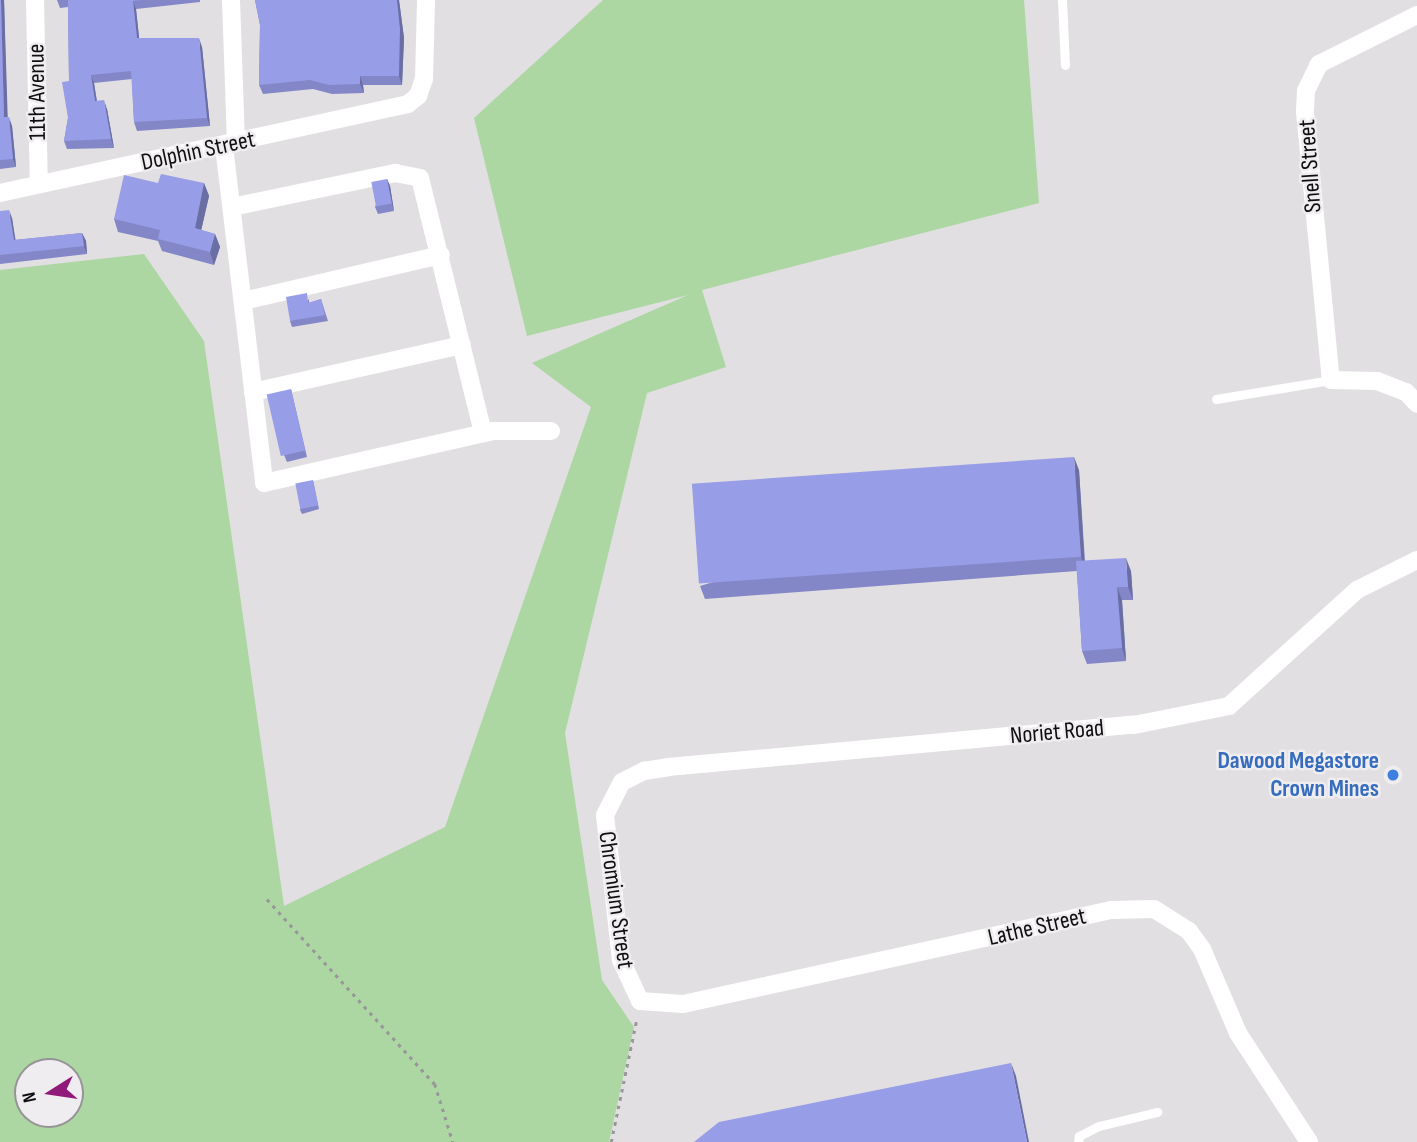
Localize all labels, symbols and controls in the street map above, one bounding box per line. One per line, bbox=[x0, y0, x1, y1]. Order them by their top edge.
street label: 11th Avenue bbox=[22, 43, 52, 141]
street label: Snell Street bbox=[1292, 118, 1328, 214]
street label: Dolphin Street bbox=[138, 125, 258, 177]
street label: Noriet Road bbox=[1009, 714, 1105, 750]
place label: Dawood Megastore Crown Mines bbox=[1218, 747, 1379, 803]
marker: Dawood Megastore Crown Mines bbox=[1385, 767, 1401, 783]
street label: Chromium Street bbox=[592, 830, 640, 970]
street label: Lathe Street bbox=[985, 902, 1089, 952]
north arrow bbox=[14, 1058, 84, 1128]
text: N bbox=[18, 1090, 42, 1104]

